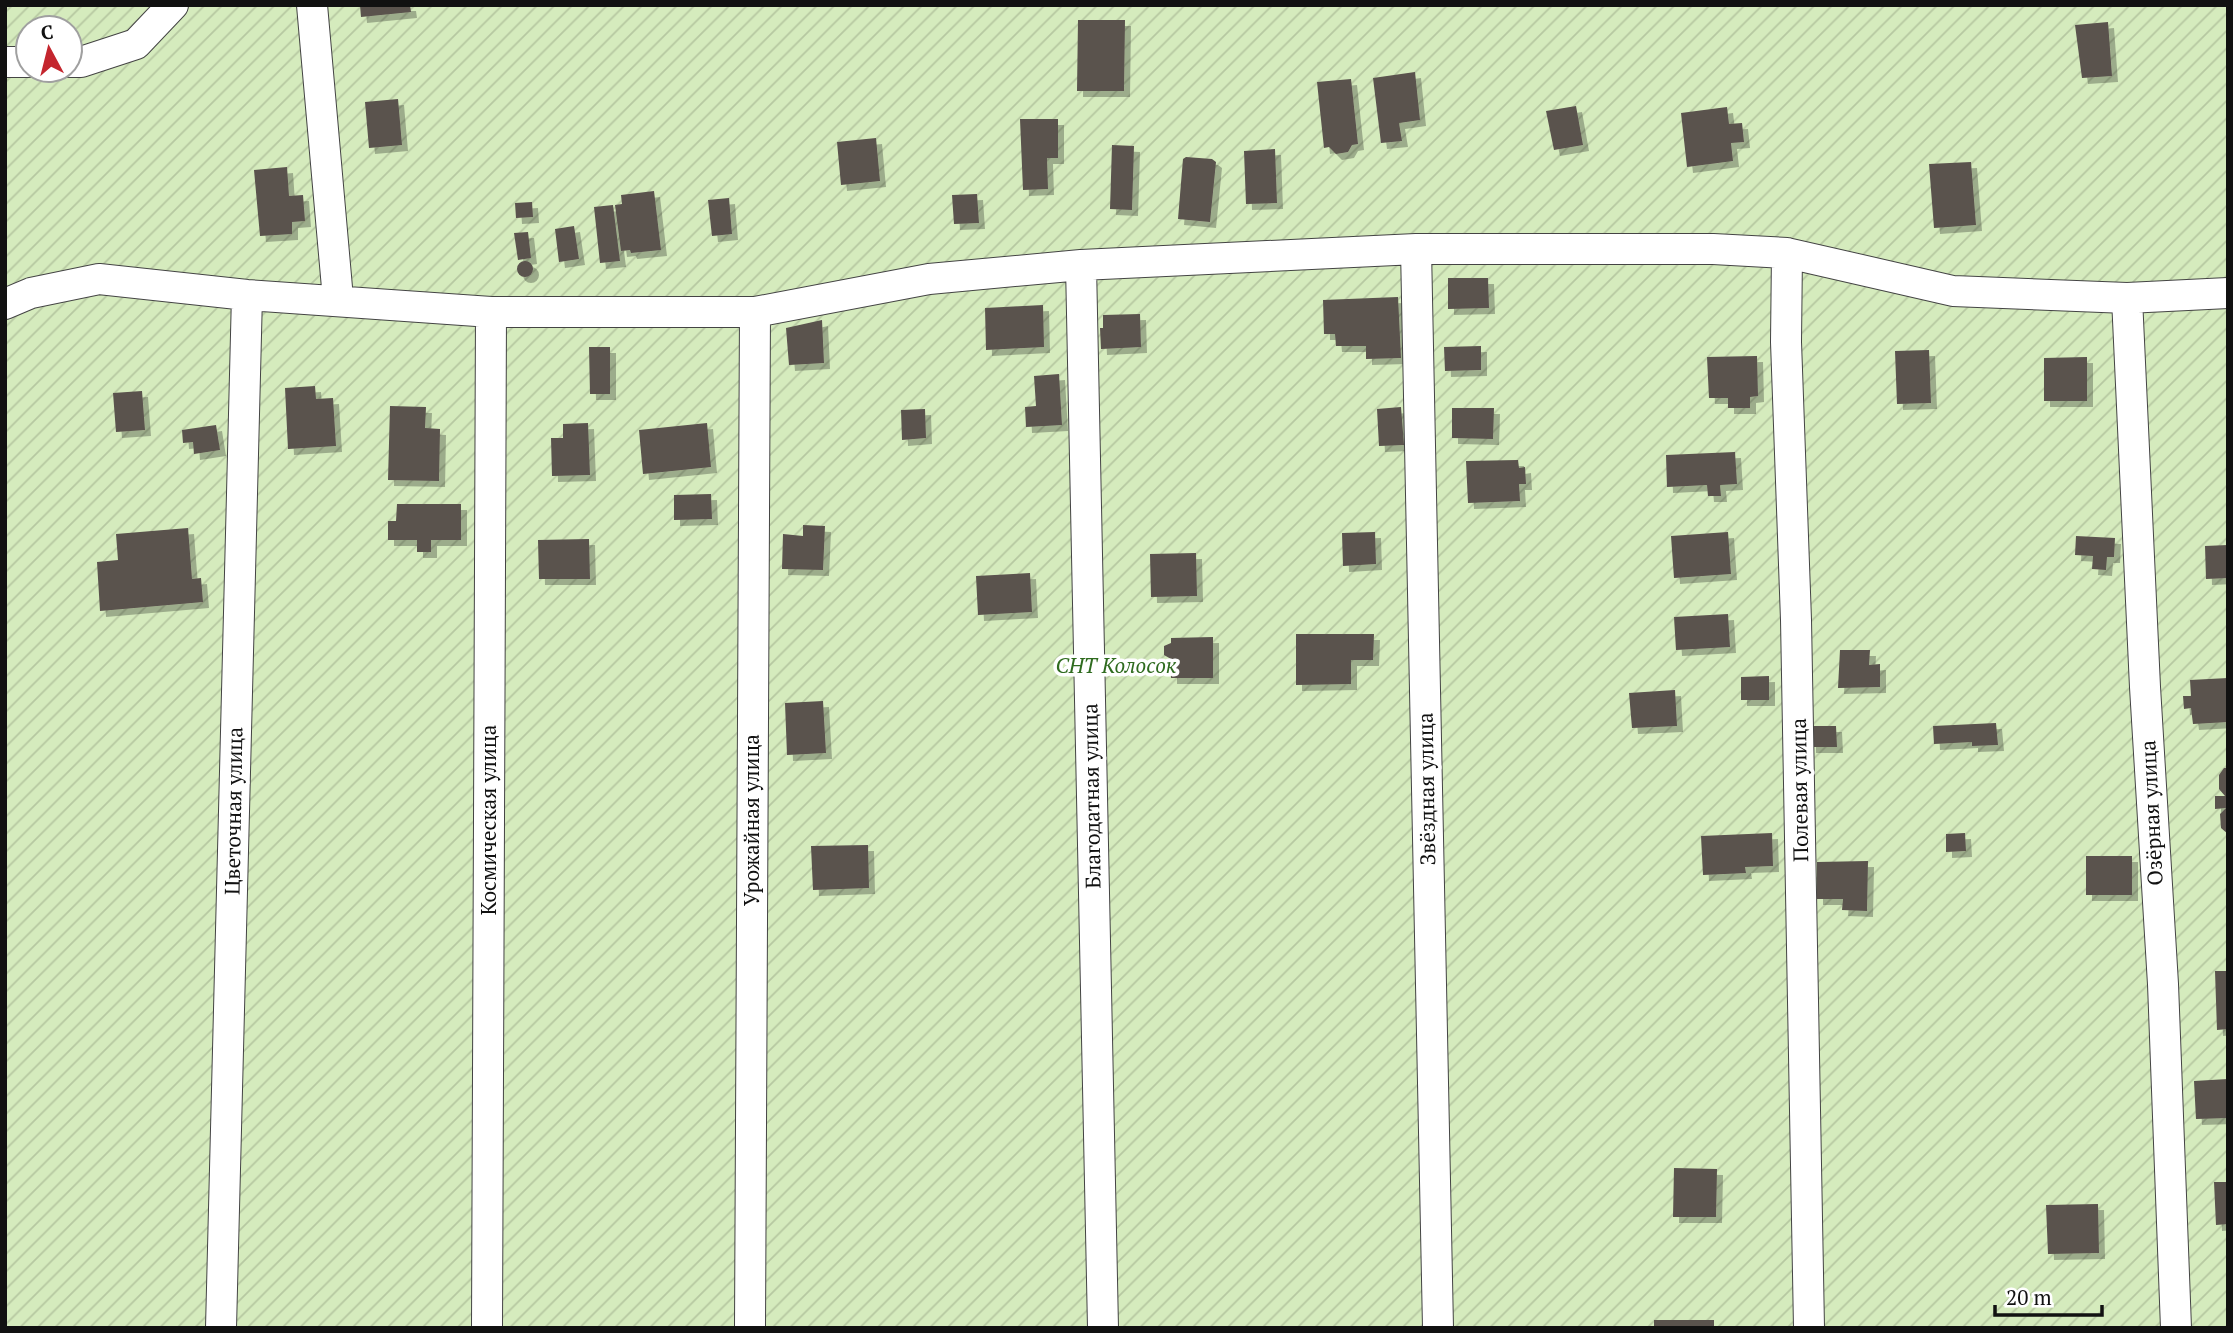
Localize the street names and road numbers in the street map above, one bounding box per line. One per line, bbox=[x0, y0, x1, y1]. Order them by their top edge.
street label: Благодатная улица bbox=[1075, 703, 1107, 889]
street label: Звёздная улица bbox=[1411, 712, 1441, 866]
street label: Полевая улица bbox=[1784, 717, 1814, 862]
street label: Космическая улица bbox=[474, 724, 502, 915]
street label: Цветочная улица bbox=[218, 726, 248, 895]
street label: Урожайная улица bbox=[737, 734, 765, 906]
street label: Озёрная улица bbox=[2133, 739, 2169, 886]

